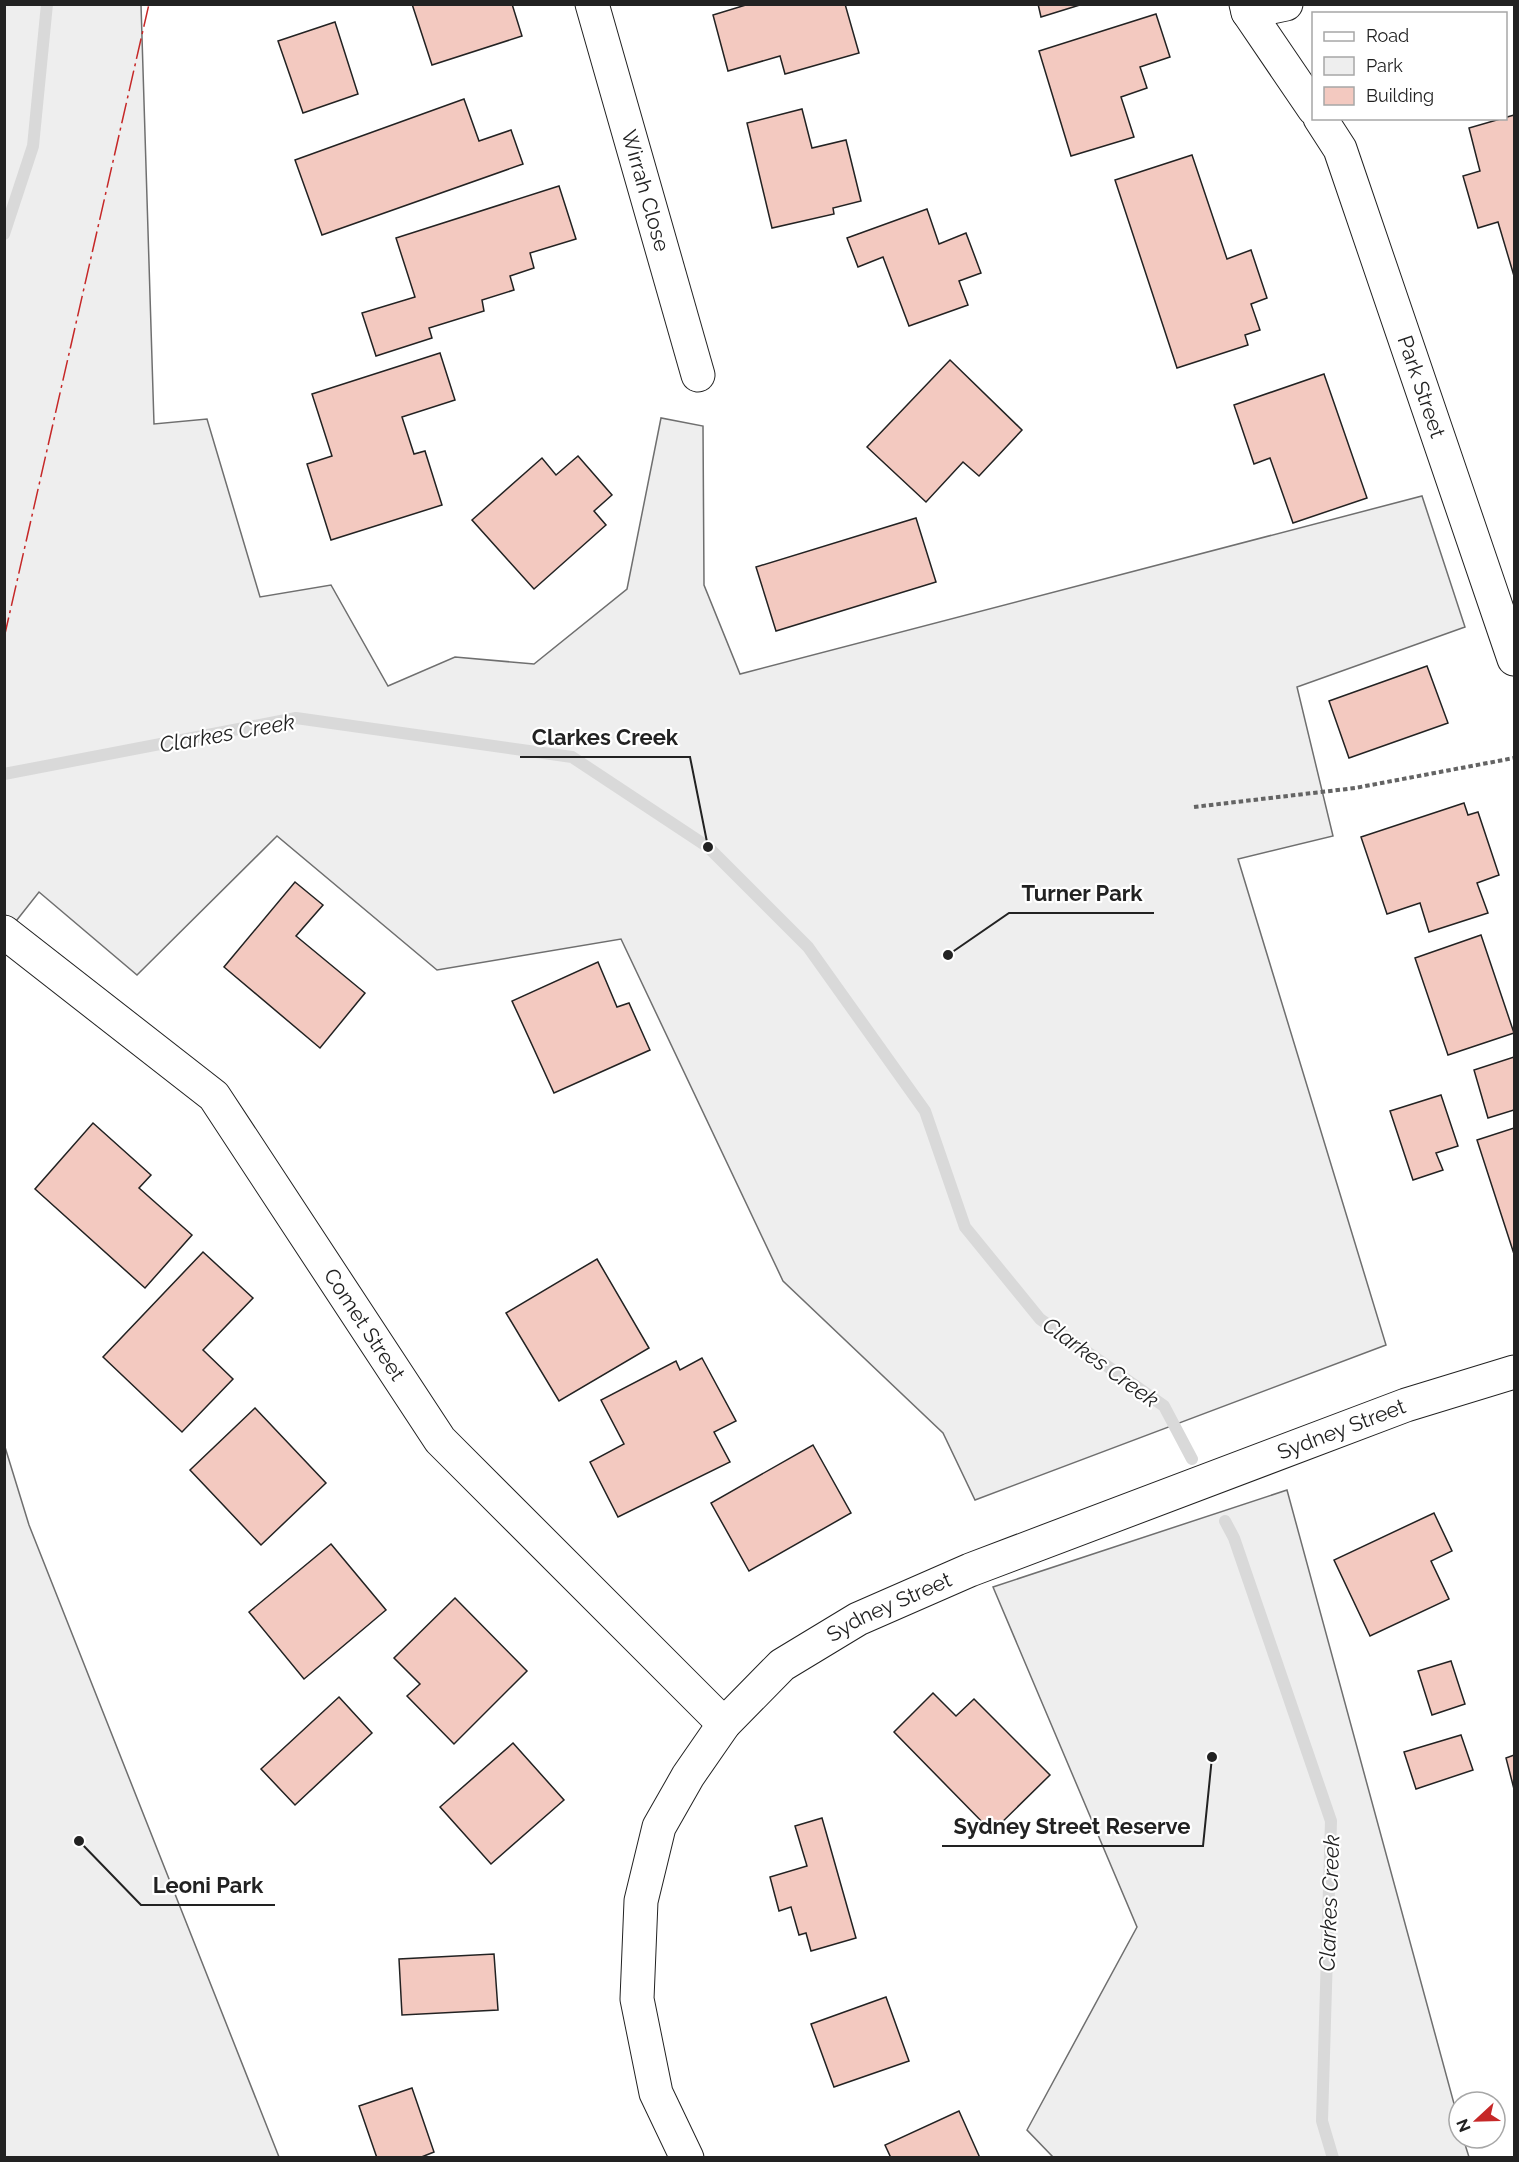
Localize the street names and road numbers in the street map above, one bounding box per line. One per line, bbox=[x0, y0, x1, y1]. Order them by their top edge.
street label: Wirrah Close bbox=[617, 127, 675, 254]
street label: Park Street bbox=[1393, 332, 1451, 441]
street label: Comet Street bbox=[319, 1264, 411, 1385]
street label: Sydney Street bbox=[1274, 1393, 1409, 1465]
street label: Sydney Street bbox=[822, 1567, 955, 1647]

